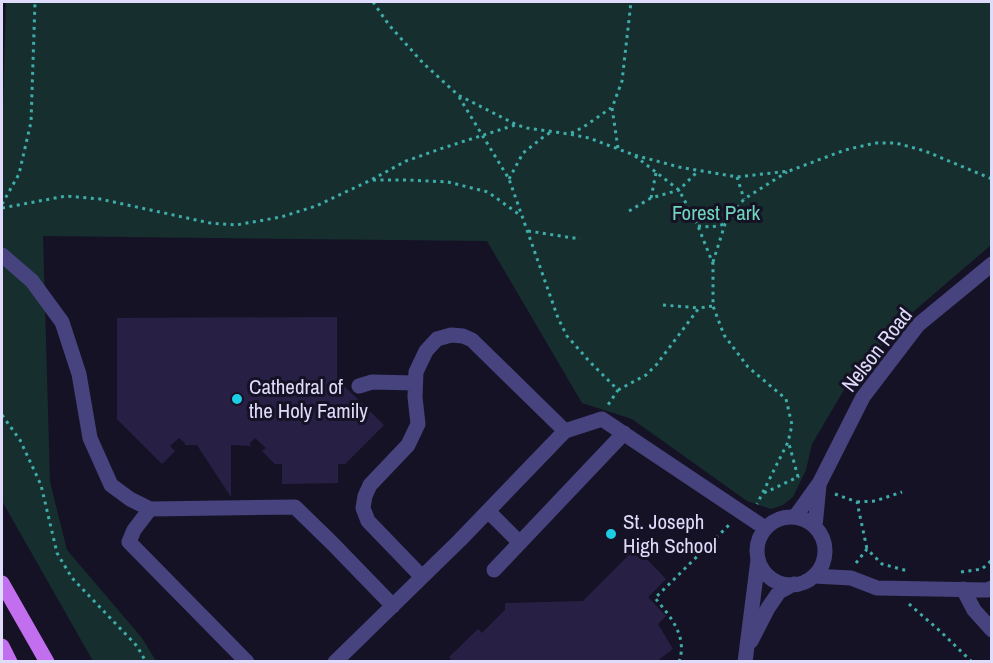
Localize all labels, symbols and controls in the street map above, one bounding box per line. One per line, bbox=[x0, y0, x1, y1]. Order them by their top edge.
park label: Forest Park bbox=[672, 198, 760, 227]
street label: Nelson Road bbox=[835, 302, 919, 398]
place label: Cathedral of the Holy Family bbox=[249, 372, 368, 425]
marker: Cathedral of the Holy Family bbox=[230, 392, 244, 406]
place label: St. Joseph High School bbox=[623, 507, 717, 560]
marker: St. Joseph High School bbox=[604, 527, 618, 541]

